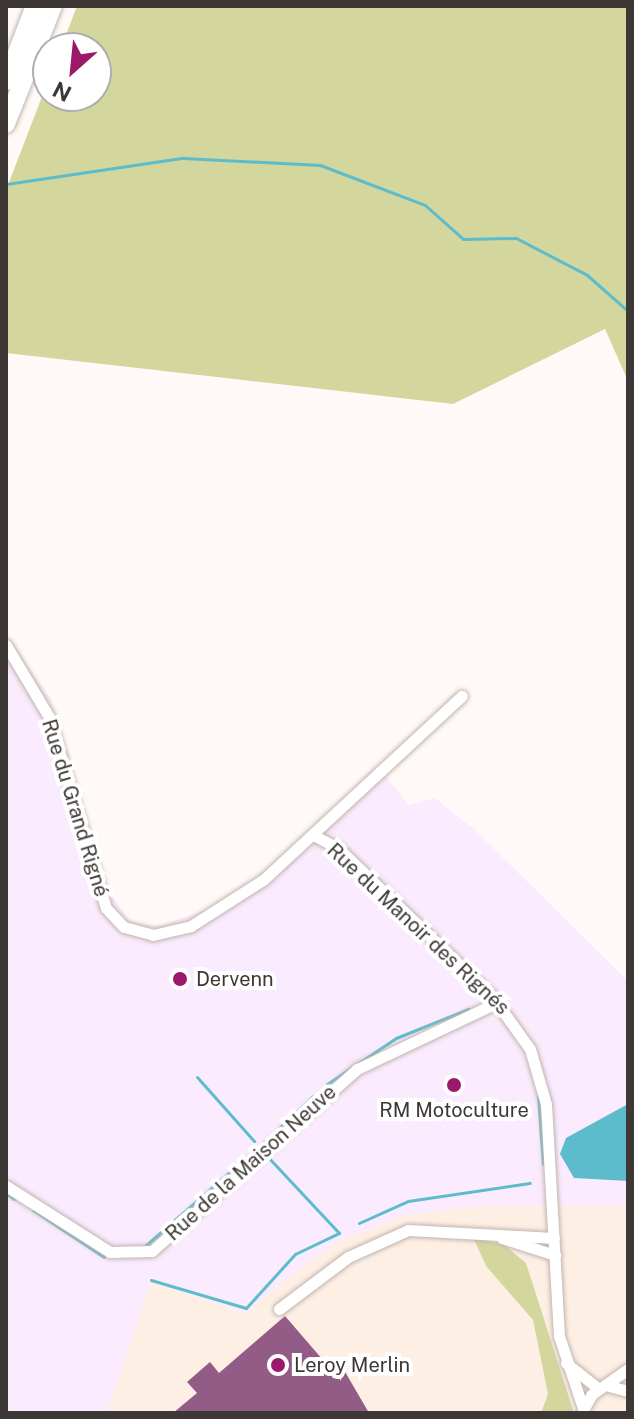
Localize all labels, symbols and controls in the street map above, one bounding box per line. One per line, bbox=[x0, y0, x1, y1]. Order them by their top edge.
north arrow bbox=[32, 32, 112, 112]
text: N bbox=[48, 76, 76, 107]
street label: Rue du Grand Rigné bbox=[37, 716, 113, 900]
street label: Rue du Manoir des Rignés bbox=[322, 838, 514, 1020]
place label: Dervenn bbox=[196, 967, 274, 991]
marker: Dervenn bbox=[171, 970, 189, 988]
marker: RM Motoculture bbox=[445, 1076, 463, 1094]
street label: Rue de la Maison Neuve bbox=[161, 1080, 341, 1246]
place label: RM Motoculture bbox=[379, 1098, 529, 1122]
place label: Leroy Merlin bbox=[294, 1353, 410, 1377]
marker: Leroy Merlin bbox=[269, 1356, 287, 1374]

